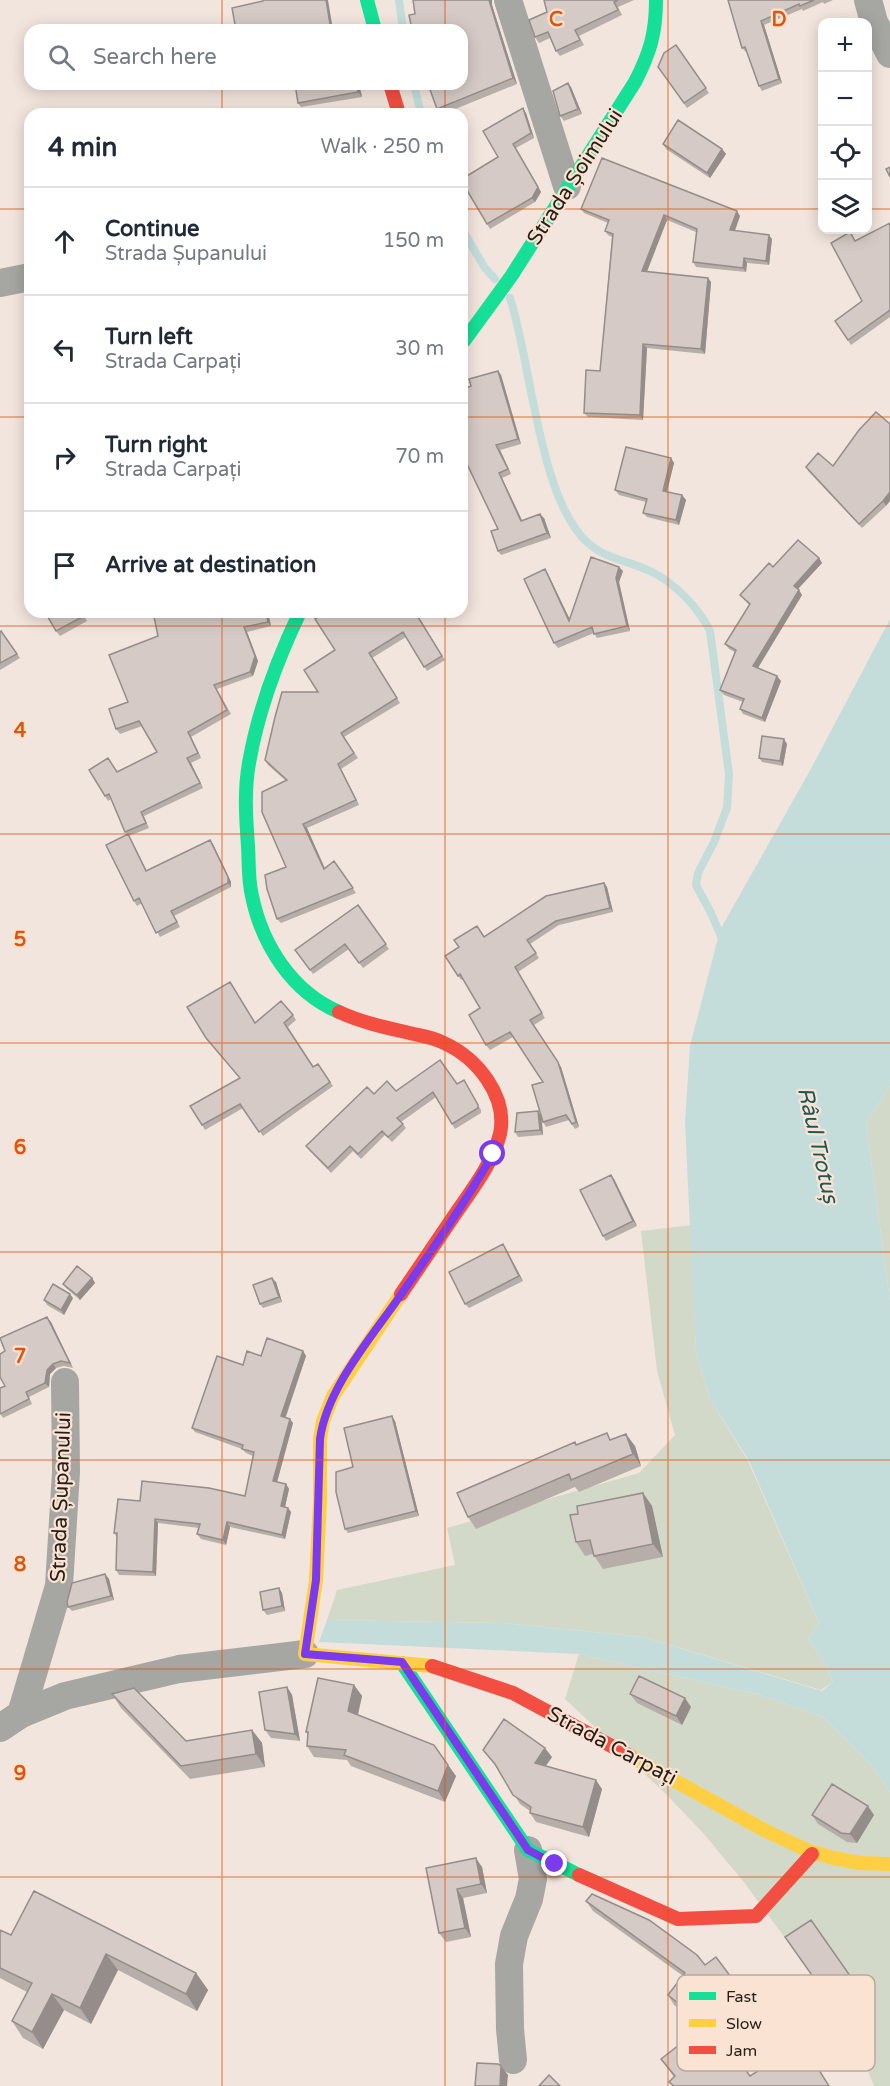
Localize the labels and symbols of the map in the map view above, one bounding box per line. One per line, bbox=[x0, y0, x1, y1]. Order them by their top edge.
text: C bbox=[549, 8, 563, 32]
text: D bbox=[771, 8, 787, 32]
street label: Strada Șoimului bbox=[522, 104, 628, 250]
text: 4 bbox=[14, 719, 27, 743]
text: 5 bbox=[14, 928, 26, 952]
water label: Râul Trotuș bbox=[792, 1084, 844, 1207]
text: 6 bbox=[14, 1136, 26, 1160]
route start bbox=[479, 1140, 505, 1166]
text: 7 bbox=[14, 1345, 26, 1369]
street label: Strada Șupanului bbox=[46, 1412, 76, 1582]
text: 8 bbox=[14, 1553, 26, 1577]
street label: Strada Carpați bbox=[543, 1701, 681, 1791]
text: 9 bbox=[14, 1762, 26, 1786]
route end bbox=[541, 1850, 567, 1876]
legend bbox=[677, 1975, 875, 2071]
text: Fast bbox=[726, 1987, 757, 2007]
text: Slow bbox=[726, 2014, 762, 2034]
text: Jam bbox=[726, 2041, 757, 2061]

